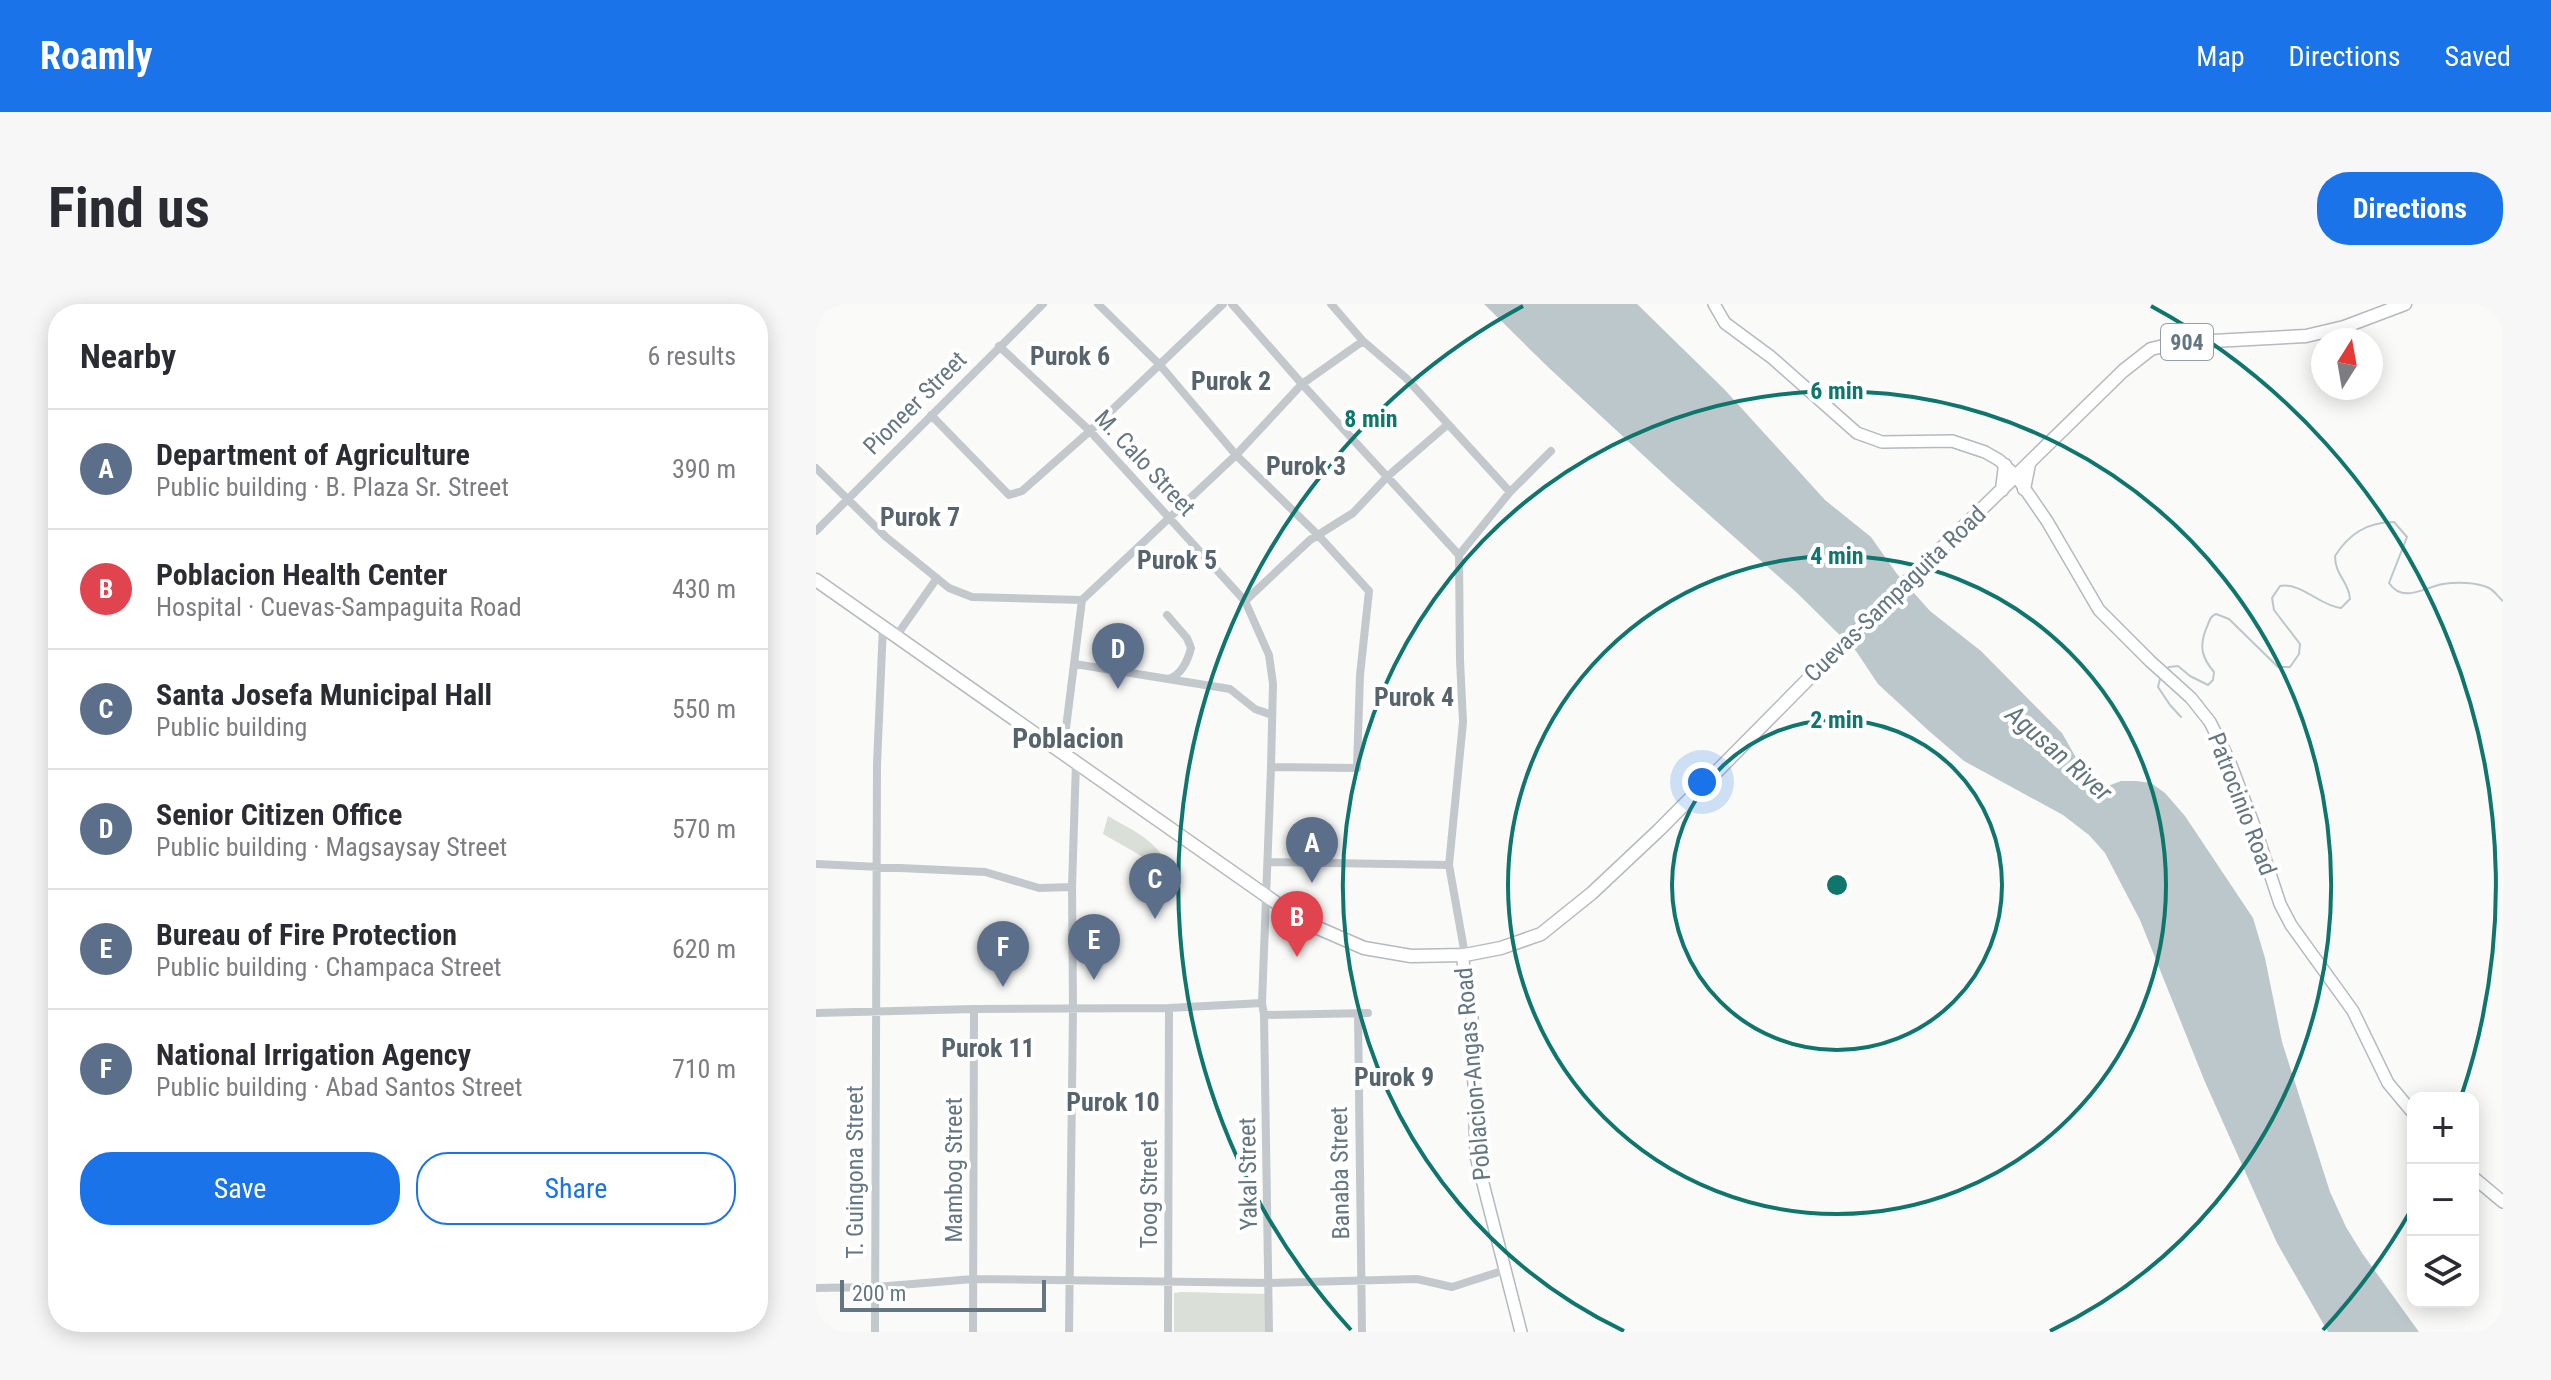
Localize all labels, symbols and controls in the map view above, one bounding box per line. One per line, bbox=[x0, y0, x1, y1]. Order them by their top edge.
text: Roamly bbox=[40, 34, 153, 78]
text: Map bbox=[2196, 40, 2245, 73]
text: Directions bbox=[2289, 40, 2400, 73]
text: Saved bbox=[2444, 40, 2511, 73]
button: Directions bbox=[2317, 172, 2503, 245]
text: Find us bbox=[48, 175, 210, 241]
road number: 904 bbox=[2161, 324, 2213, 360]
north arrow bbox=[2311, 328, 2383, 400]
text: Nearby bbox=[80, 336, 176, 376]
text: 6 results bbox=[647, 341, 736, 371]
district label: Purok 6 bbox=[1030, 341, 1110, 371]
street label: Pioneer Street bbox=[858, 346, 972, 460]
district label: Purok 2 bbox=[1191, 366, 1271, 396]
text: 6 min bbox=[1810, 377, 1864, 405]
street label: M. Calo Street bbox=[1089, 404, 1201, 522]
text: 8 min bbox=[1344, 405, 1398, 433]
text: Department of Agriculture bbox=[156, 437, 470, 472]
district label: Purok 3 bbox=[1266, 451, 1346, 481]
text: A bbox=[98, 454, 114, 484]
text: 390 m bbox=[672, 454, 736, 484]
text: Public building · B. Plaza Sr. Street bbox=[156, 472, 509, 502]
street label: Cuevas-Sampaguita Road bbox=[1798, 500, 1992, 688]
district label: Purok 7 bbox=[880, 502, 960, 532]
text: 4 min bbox=[1810, 542, 1864, 570]
district label: Purok 5 bbox=[1137, 545, 1217, 575]
text: Poblacion Health Center bbox=[156, 557, 447, 592]
text: B bbox=[99, 574, 113, 604]
text: 430 m bbox=[672, 574, 736, 604]
text: Hospital · Cuevas-Sampaguita Road bbox=[156, 592, 522, 622]
pin: D bbox=[1092, 623, 1144, 689]
text: Santa Josefa Municipal Hall bbox=[156, 677, 492, 712]
district label: Purok 4 bbox=[1374, 682, 1454, 712]
text: C bbox=[99, 694, 113, 724]
text: 550 m bbox=[672, 694, 736, 724]
water label: Agusan River bbox=[1999, 698, 2119, 808]
text: 2 min bbox=[1810, 706, 1864, 734]
text: Public building bbox=[156, 712, 307, 742]
district label: Poblacion bbox=[1012, 722, 1124, 755]
street label: Patrocinio Road bbox=[2202, 729, 2282, 879]
your location bbox=[1682, 762, 1722, 802]
text: Senior Citizen Office bbox=[156, 797, 402, 832]
text: D bbox=[99, 814, 113, 844]
text: 570 m bbox=[672, 814, 736, 844]
pin: A bbox=[1286, 817, 1338, 883]
text: Public building · Magsaysay Street bbox=[156, 832, 507, 862]
pin: C bbox=[1129, 853, 1181, 919]
centre of rings bbox=[1823, 871, 1851, 899]
pin: B bbox=[1271, 891, 1323, 957]
pin: E bbox=[1068, 914, 1120, 980]
text: Bureau of Fire Protection bbox=[156, 917, 457, 952]
pin: F bbox=[977, 921, 1029, 987]
text: E bbox=[100, 934, 112, 964]
text: 620 m bbox=[672, 934, 736, 964]
text: Public building · Champaca Street bbox=[156, 952, 502, 982]
street label: Poblacion-Angas Road bbox=[1450, 966, 1496, 1182]
district label: Purok 11 bbox=[941, 1033, 1035, 1063]
text: National Irrigation Agency bbox=[156, 1037, 471, 1072]
text: F bbox=[100, 1054, 112, 1084]
text: 710 m bbox=[672, 1054, 736, 1084]
district label: Purok 9 bbox=[1354, 1062, 1434, 1092]
text: Public building · Abad Santos Street bbox=[156, 1072, 523, 1102]
street label: T. Guingona Street bbox=[841, 1085, 869, 1259]
district label: Purok 10 bbox=[1066, 1087, 1160, 1117]
map controls bbox=[2407, 1092, 2479, 1308]
button: + bbox=[2407, 1092, 2479, 1164]
street label: Mambog Street bbox=[940, 1097, 968, 1243]
street label: Banaba Street bbox=[1325, 1106, 1355, 1240]
street label: Yakal Street bbox=[1233, 1117, 1263, 1231]
street label: Toog Street bbox=[1135, 1139, 1163, 1249]
button: Save bbox=[80, 1152, 400, 1225]
button: Share bbox=[416, 1152, 736, 1225]
button: − bbox=[2407, 1164, 2479, 1236]
button: layers bbox=[2407, 1236, 2479, 1308]
scale bar bbox=[840, 1276, 1046, 1312]
text: 200 m bbox=[852, 1281, 906, 1306]

